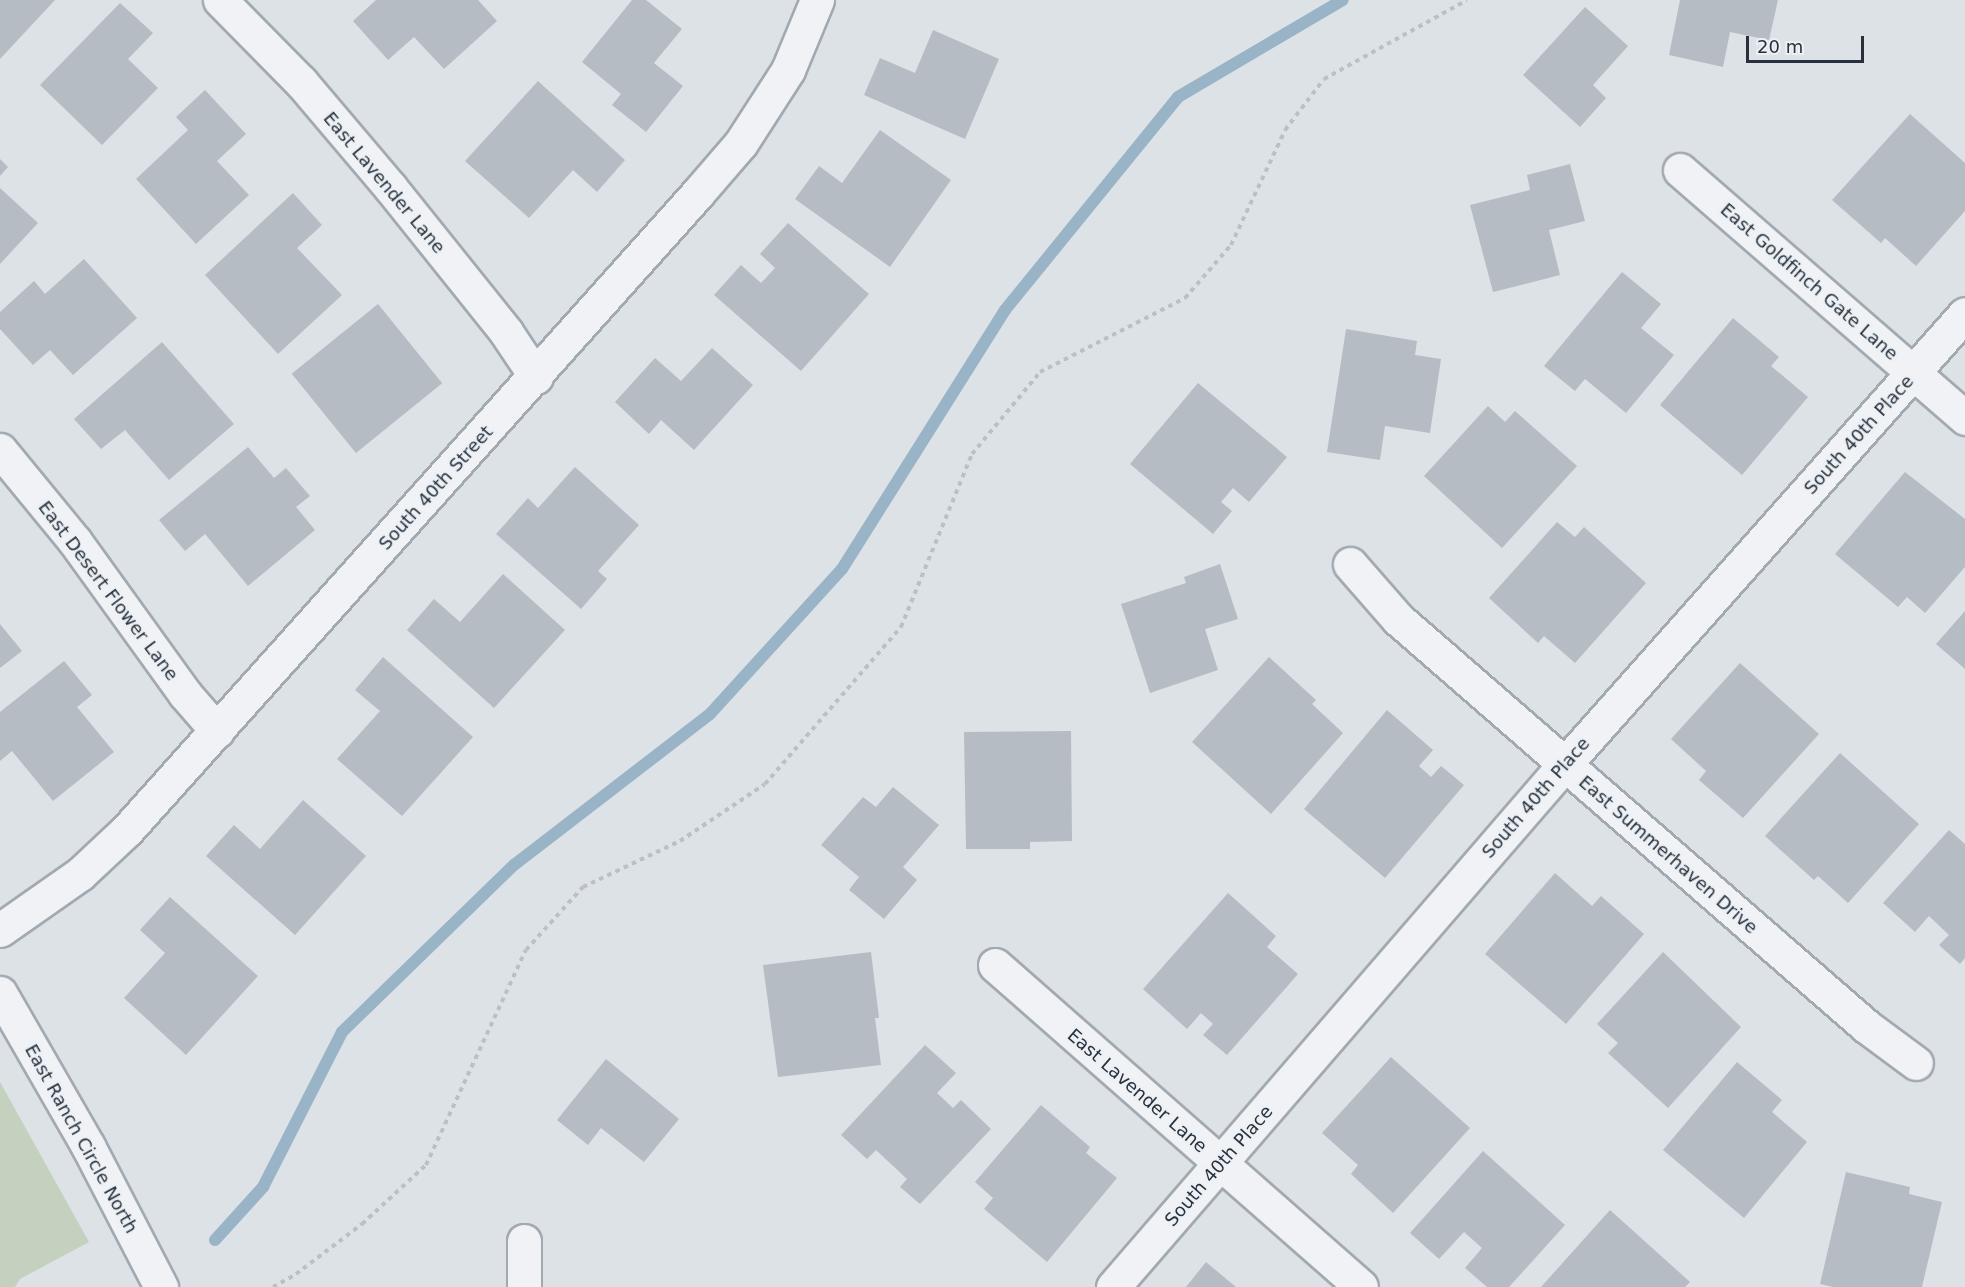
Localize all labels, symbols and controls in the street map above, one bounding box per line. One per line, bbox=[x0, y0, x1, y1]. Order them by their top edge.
scale bar bbox=[1749, 24, 1868, 62]
text: 20 m bbox=[1757, 36, 1803, 57]
street label: East Lavender Lane bbox=[319, 108, 449, 258]
street label: East Goldfinch Gate Lane bbox=[1716, 199, 1902, 365]
street label: South 40th Place bbox=[1800, 371, 1918, 499]
street label: South 40th Street bbox=[375, 421, 497, 555]
street label: East Desert Flower Lane bbox=[33, 497, 183, 685]
street label: South 40th Place bbox=[1478, 733, 1594, 863]
street label: East Summerhaven Drive bbox=[1574, 771, 1762, 939]
street label: East Lavender Lane bbox=[1063, 1024, 1211, 1158]
street label: East Ranch Circle North bbox=[20, 1041, 142, 1237]
street label: South 40th Place bbox=[1161, 1101, 1277, 1231]

